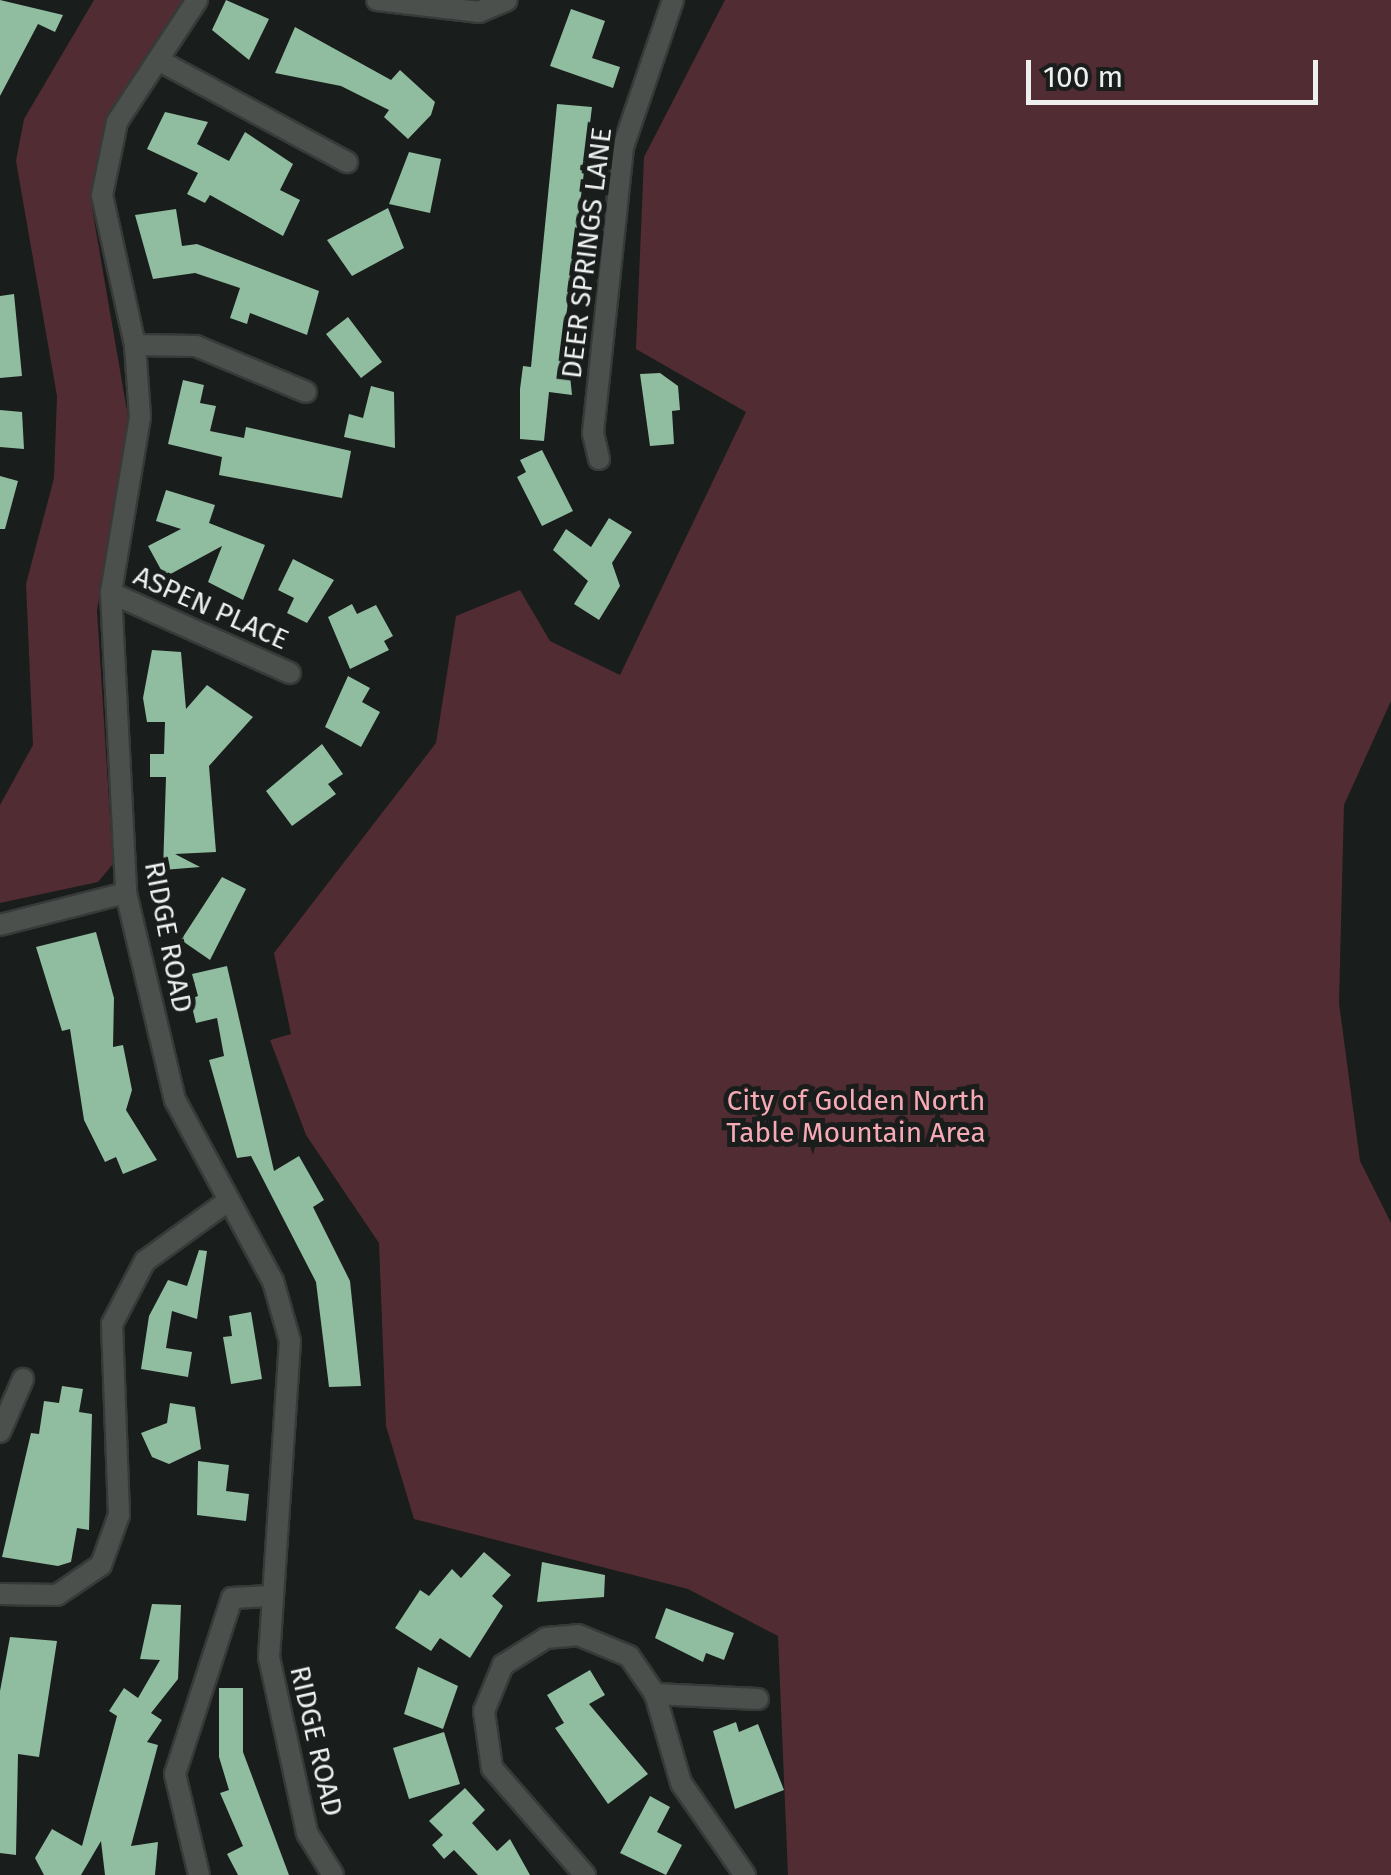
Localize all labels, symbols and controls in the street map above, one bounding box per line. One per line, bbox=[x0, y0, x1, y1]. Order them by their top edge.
scale bar bbox=[1031, 40, 1324, 102]
text: 100 m bbox=[1043, 59, 1123, 95]
street label: DEER SPRINGS LANE bbox=[555, 126, 619, 380]
street label: ASPEN PLACE bbox=[128, 559, 294, 657]
street label: RIDGE ROAD bbox=[137, 859, 199, 1015]
park label: City of Golden North Table Mountain Area bbox=[726, 1084, 986, 1150]
street label: RIDGE ROAD bbox=[282, 1663, 350, 1819]

